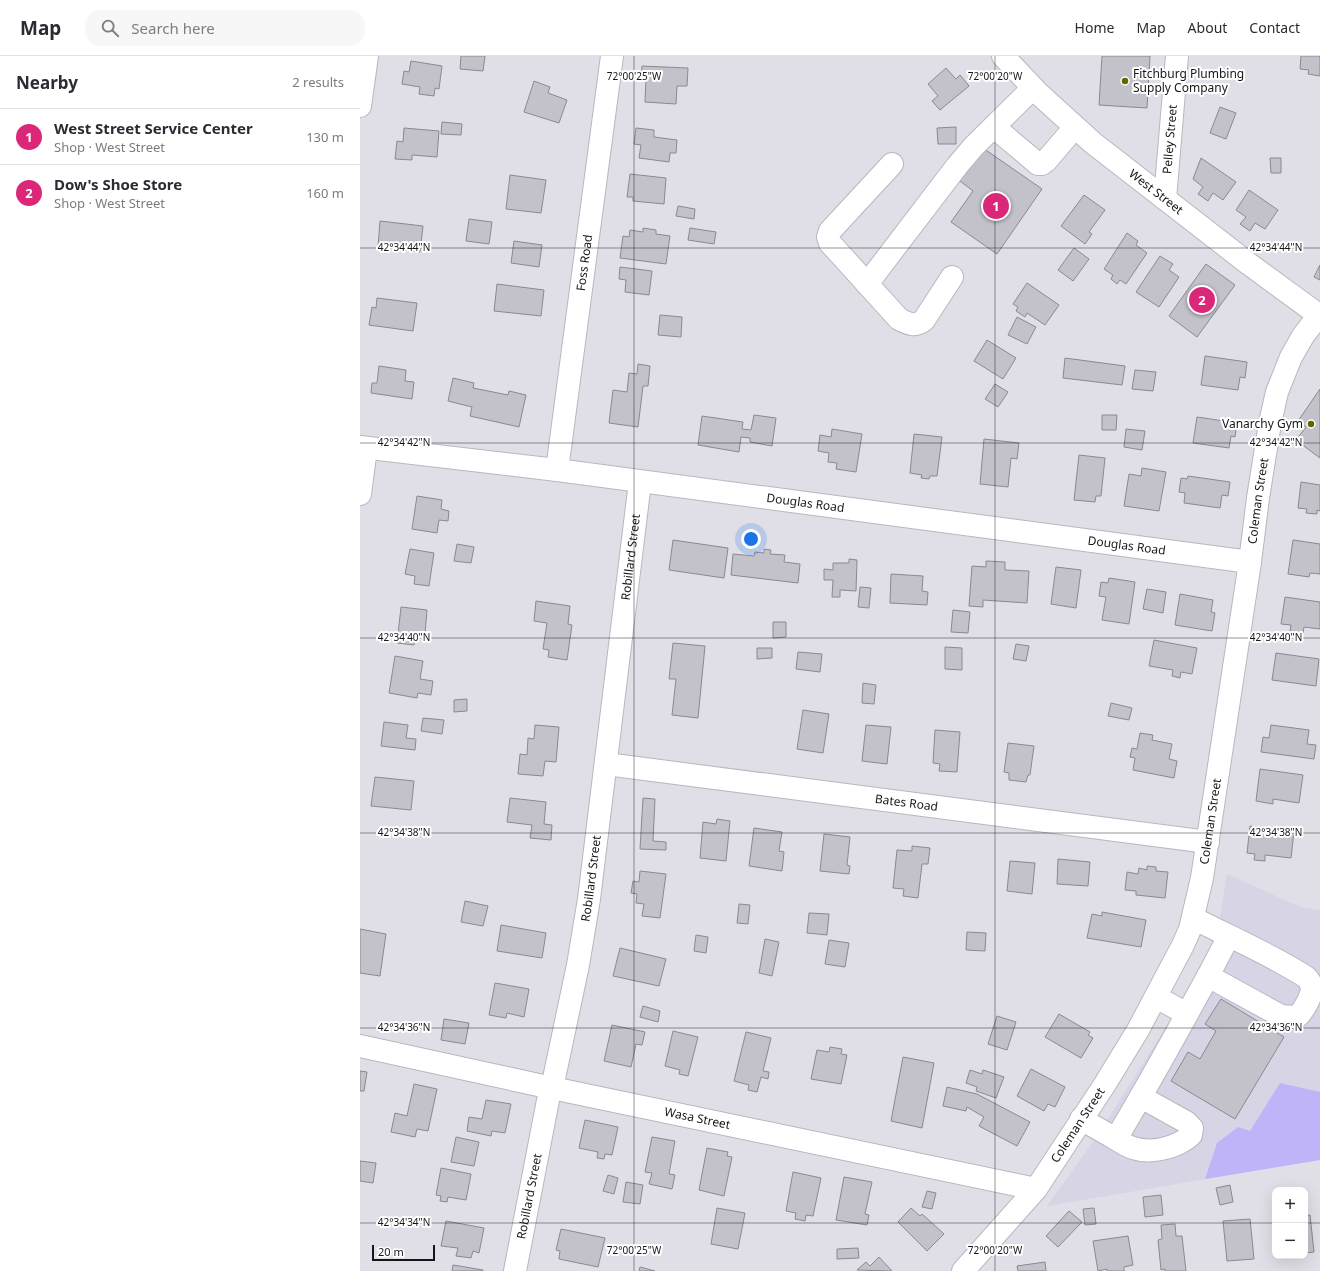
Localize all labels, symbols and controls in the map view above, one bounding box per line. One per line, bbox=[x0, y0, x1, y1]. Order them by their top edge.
search box bbox=[85, 10, 365, 46]
text: Map bbox=[20, 15, 61, 41]
icon: search bbox=[99, 17, 121, 39]
text: Search here bbox=[131, 18, 215, 38]
text: Home bbox=[1075, 18, 1114, 37]
text: Map bbox=[1136, 18, 1166, 37]
text: About bbox=[1188, 18, 1227, 37]
text: Contact bbox=[1249, 18, 1300, 37]
place label: Fitchburg Plumbing Supply Company bbox=[1133, 65, 1244, 96]
text: 72°00'25"W bbox=[607, 69, 662, 83]
text: 72°00'20"W bbox=[968, 69, 1023, 83]
text: Nearby bbox=[16, 71, 78, 94]
text: 2 results bbox=[292, 73, 344, 91]
marker: Fitchburg Plumbing Supply Company bbox=[1120, 76, 1130, 86]
street label: Pelley Street bbox=[1158, 103, 1181, 175]
text: West Street Service Center bbox=[54, 118, 253, 138]
text: 1 bbox=[25, 128, 33, 146]
text: 130 m bbox=[306, 128, 344, 146]
text: Shop · West Street bbox=[54, 138, 165, 156]
street label: West Street bbox=[1126, 165, 1188, 218]
text: Dow's Shoe Store bbox=[54, 174, 182, 194]
text: 2 bbox=[25, 184, 33, 202]
text: 160 m bbox=[306, 184, 344, 202]
pin: 1 bbox=[983, 191, 1009, 221]
text: Shop · West Street bbox=[54, 194, 165, 212]
street label: Foss Road bbox=[572, 233, 596, 292]
text: 42°34'44"N bbox=[378, 240, 430, 254]
text: 42°34'44"N bbox=[1250, 240, 1302, 254]
pin: 2 bbox=[1189, 285, 1215, 315]
place label: Vanarchy Gym bbox=[1222, 415, 1303, 432]
marker: Vanarchy Gym bbox=[1306, 419, 1316, 429]
text: 42°34'42"N bbox=[378, 435, 430, 449]
text: 42°34'42"N bbox=[1250, 435, 1302, 449]
street label: Coleman Street bbox=[1243, 456, 1272, 545]
street label: Douglas Road bbox=[766, 489, 846, 516]
street label: Robillard Street bbox=[617, 512, 644, 601]
your location bbox=[741, 529, 761, 549]
street label: Douglas Road bbox=[1087, 532, 1167, 559]
text: 42°34'40"N bbox=[378, 630, 430, 644]
text: 42°34'40"N bbox=[1250, 630, 1302, 644]
street label: Coleman Street bbox=[1195, 776, 1225, 866]
street label: Bates Road bbox=[874, 790, 939, 815]
text: 42°34'38"N bbox=[378, 825, 430, 839]
text: 42°34'38"N bbox=[1250, 825, 1302, 839]
street label: Robillard Street bbox=[576, 834, 605, 923]
text: 42°34'36"N bbox=[378, 1020, 430, 1034]
text: 42°34'36"N bbox=[1250, 1020, 1302, 1034]
street label: Coleman Street bbox=[1046, 1084, 1109, 1166]
street label: Wasa Street bbox=[663, 1103, 733, 1133]
street label: Robillard Street bbox=[512, 1151, 546, 1241]
map controls bbox=[1272, 1187, 1308, 1259]
button: + bbox=[1272, 1187, 1308, 1223]
text: 42°34'34"N bbox=[378, 1215, 430, 1229]
button: − bbox=[1272, 1223, 1308, 1259]
scale bar bbox=[372, 1243, 435, 1262]
text: 72°00'25"W bbox=[607, 1243, 662, 1257]
text: 72°00'20"W bbox=[968, 1243, 1023, 1257]
text: 20 m bbox=[378, 1244, 404, 1259]

